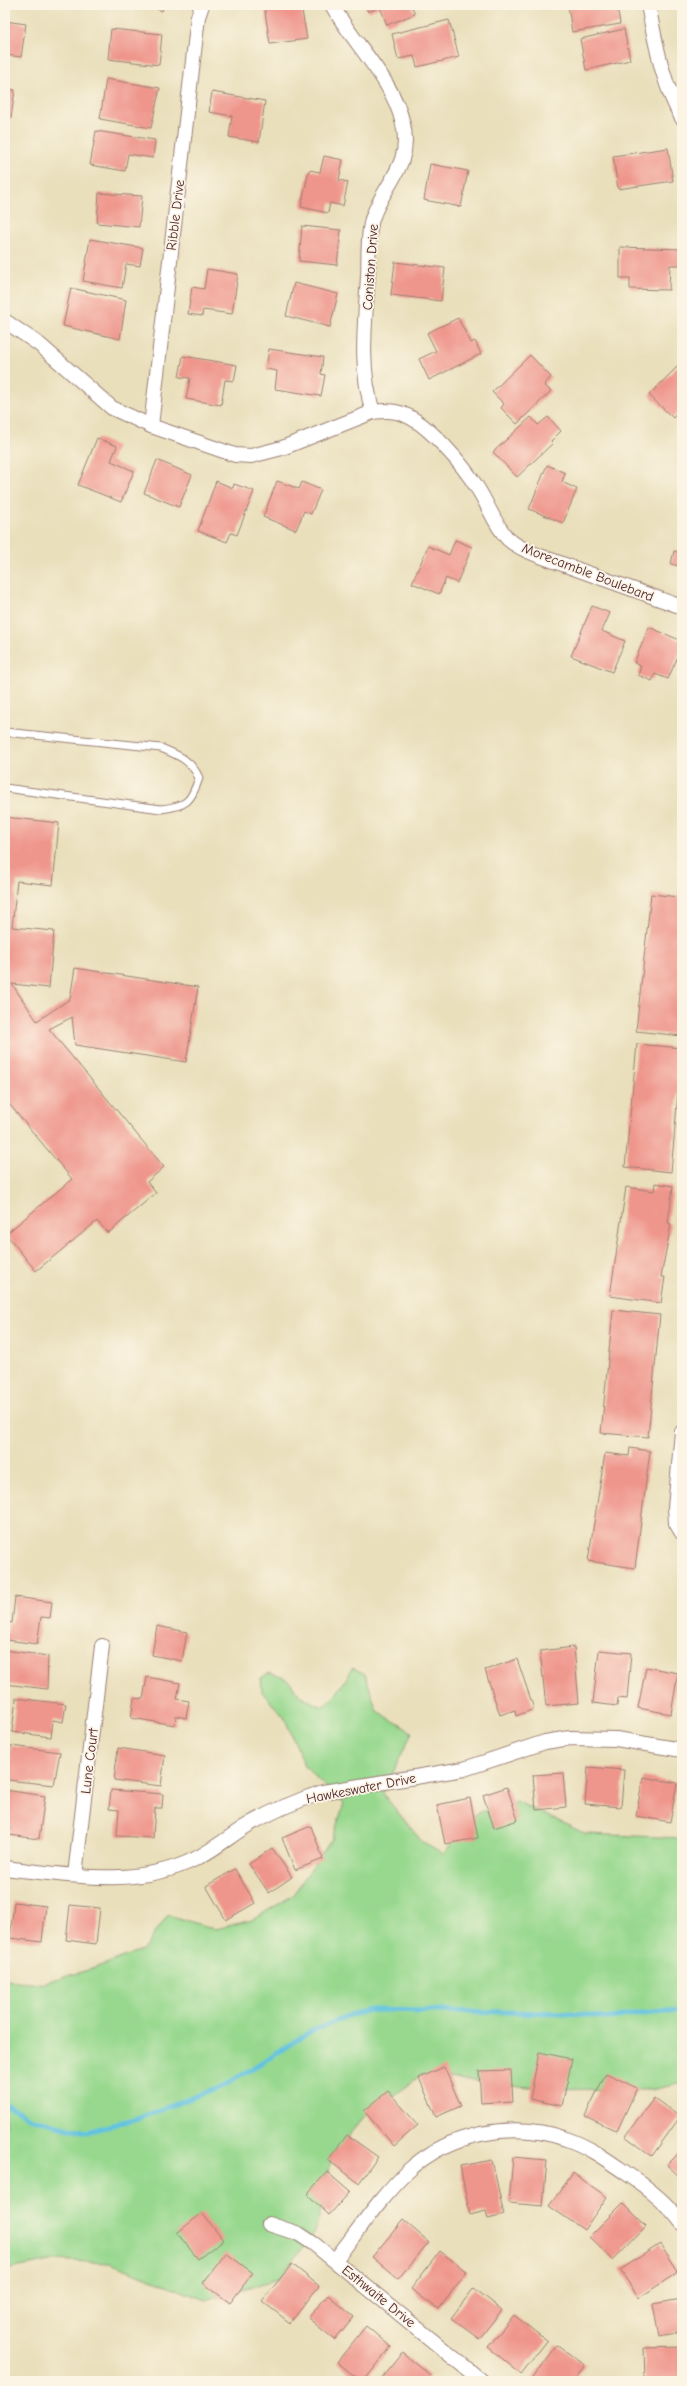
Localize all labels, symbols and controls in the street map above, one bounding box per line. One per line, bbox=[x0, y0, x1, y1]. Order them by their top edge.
street label: Ribble Drive bbox=[163, 179, 188, 252]
street label: Coniston Drive bbox=[359, 223, 382, 311]
street label: Morecamble Boulebard bbox=[519, 539, 656, 605]
street label: Lune Court bbox=[77, 1726, 102, 1795]
street label: Hawkeswater Drive bbox=[305, 1770, 417, 1807]
street label: Esthwaite Drive bbox=[338, 2262, 419, 2331]

